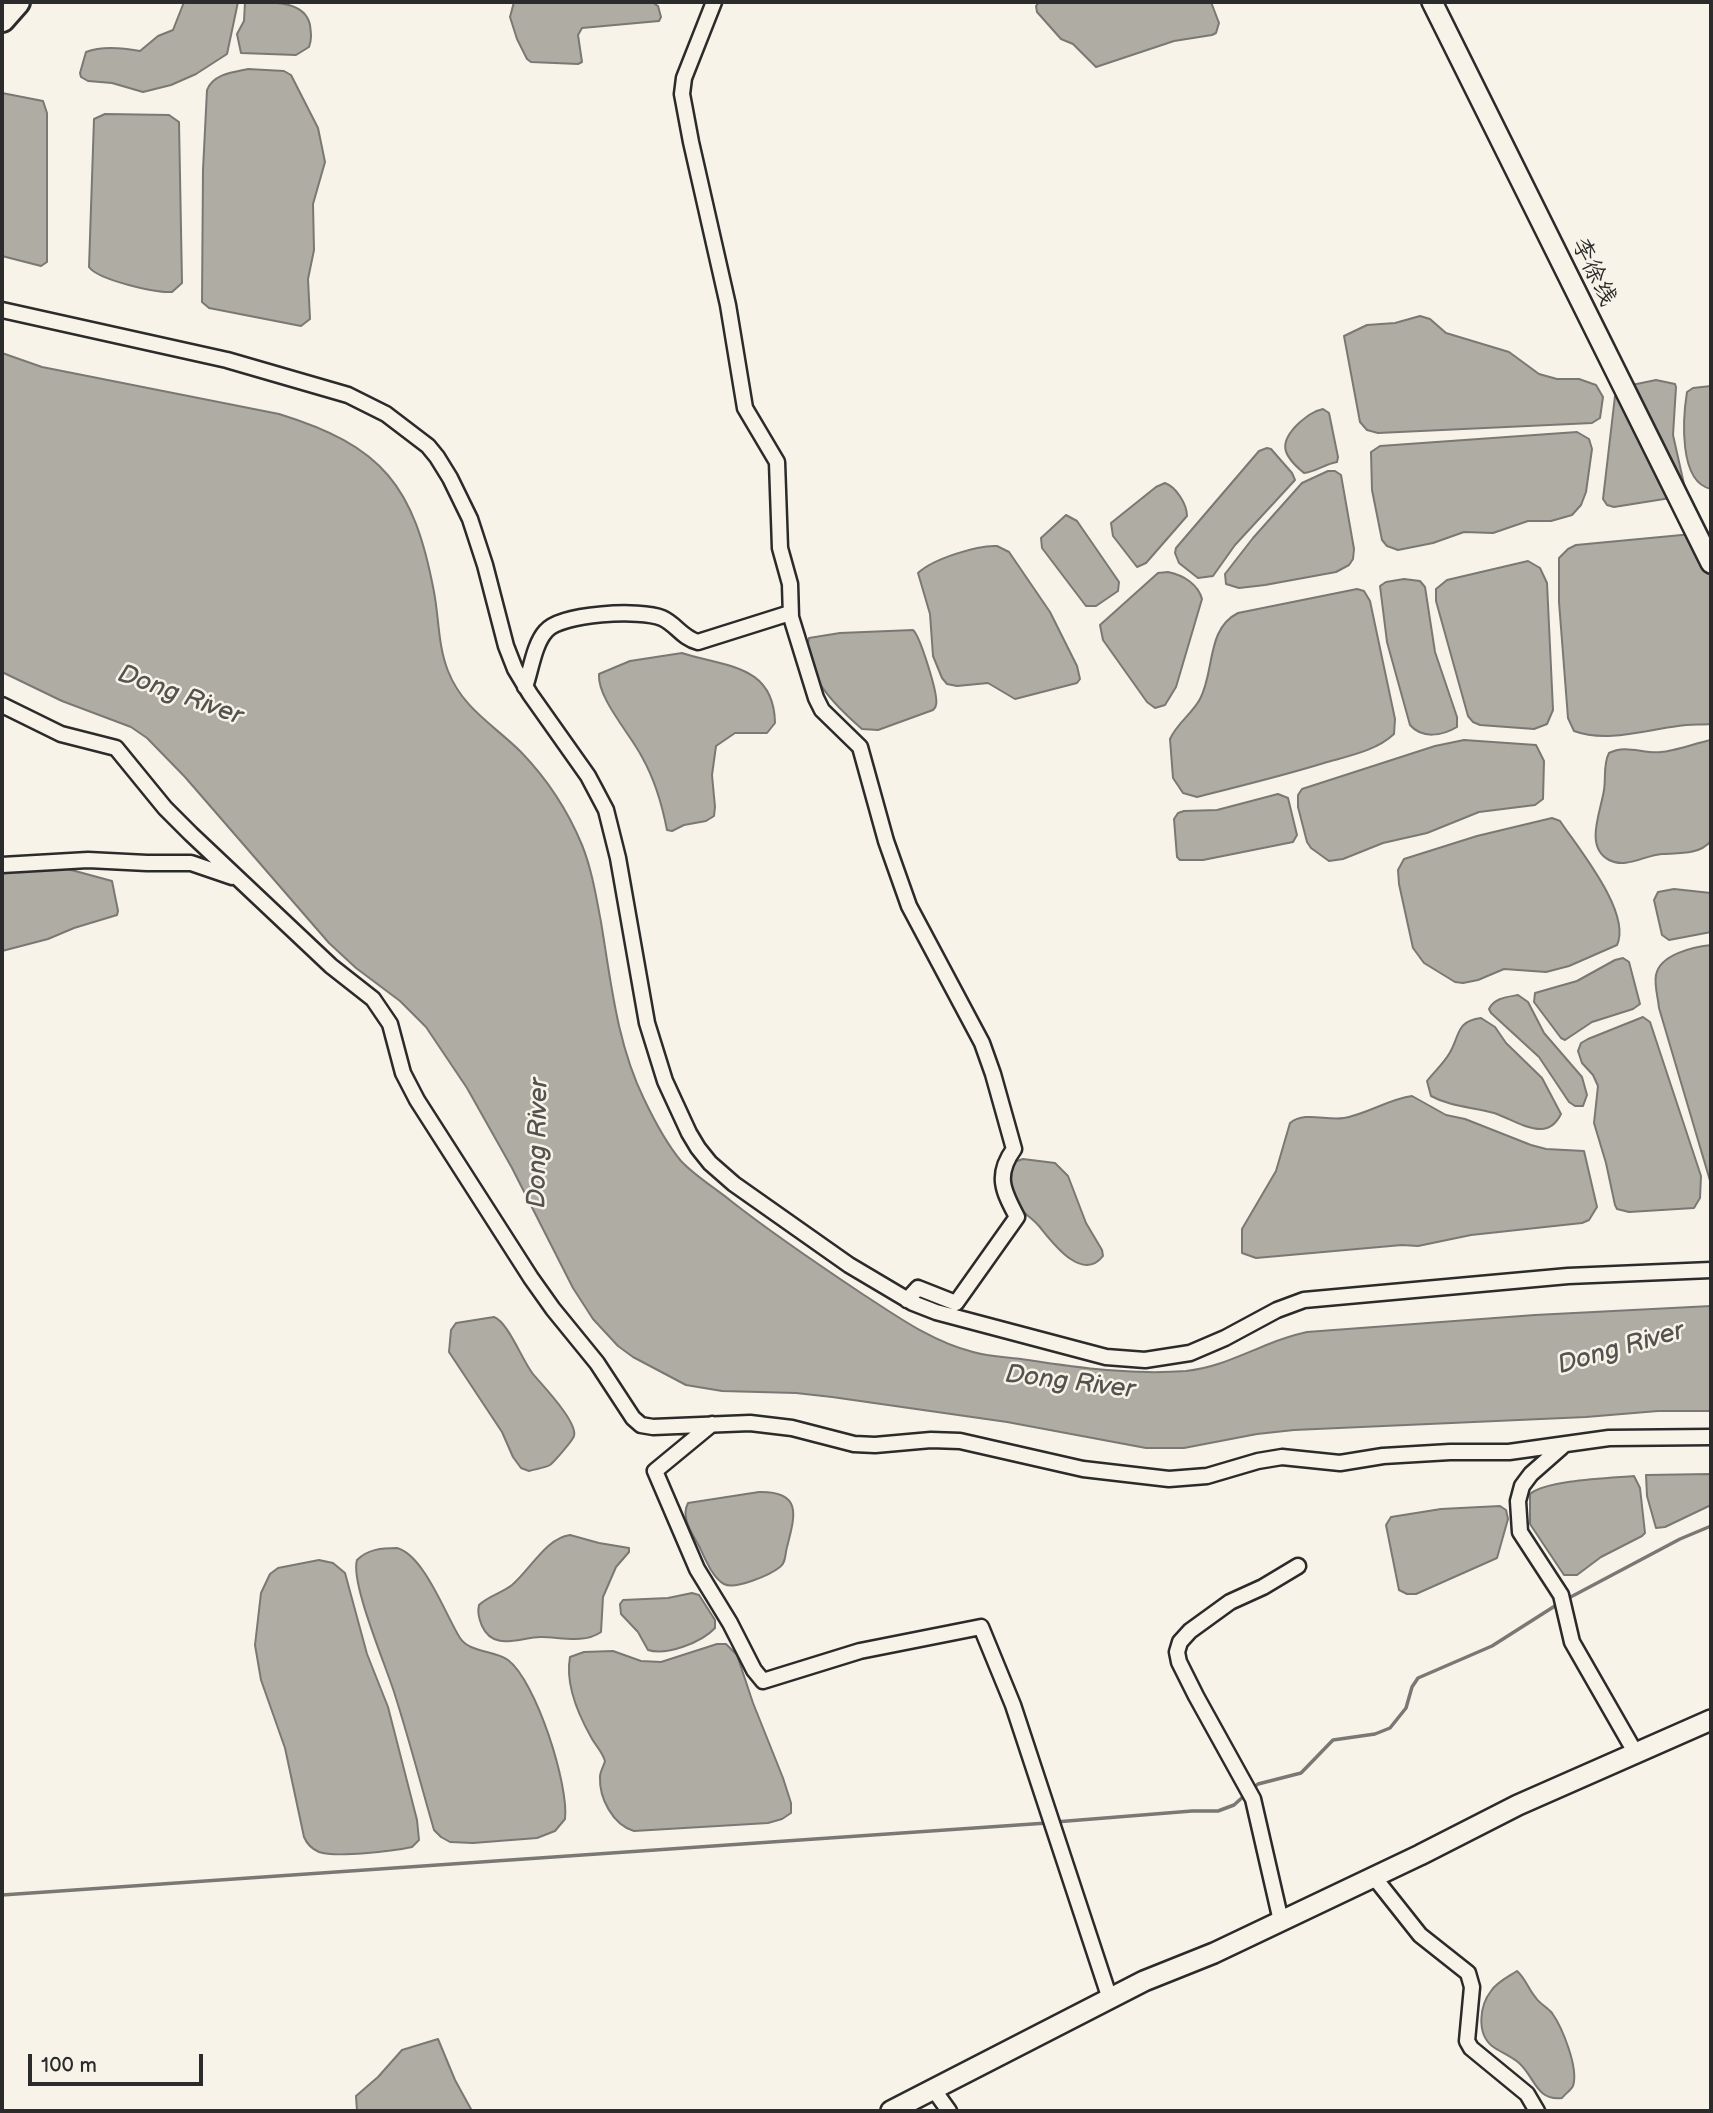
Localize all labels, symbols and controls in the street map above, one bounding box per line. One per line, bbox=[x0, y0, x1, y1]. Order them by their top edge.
street label: 李徐线 bbox=[1564, 233, 1622, 311]
water label: Dong River bbox=[113, 659, 247, 733]
water label: Dong River bbox=[522, 1078, 556, 1208]
water label: Dong River bbox=[1554, 1316, 1688, 1382]
water label: Dong River bbox=[1003, 1360, 1137, 1406]
scale bar bbox=[32, 2039, 206, 2084]
text: 100 m bbox=[41, 2053, 97, 2078]

